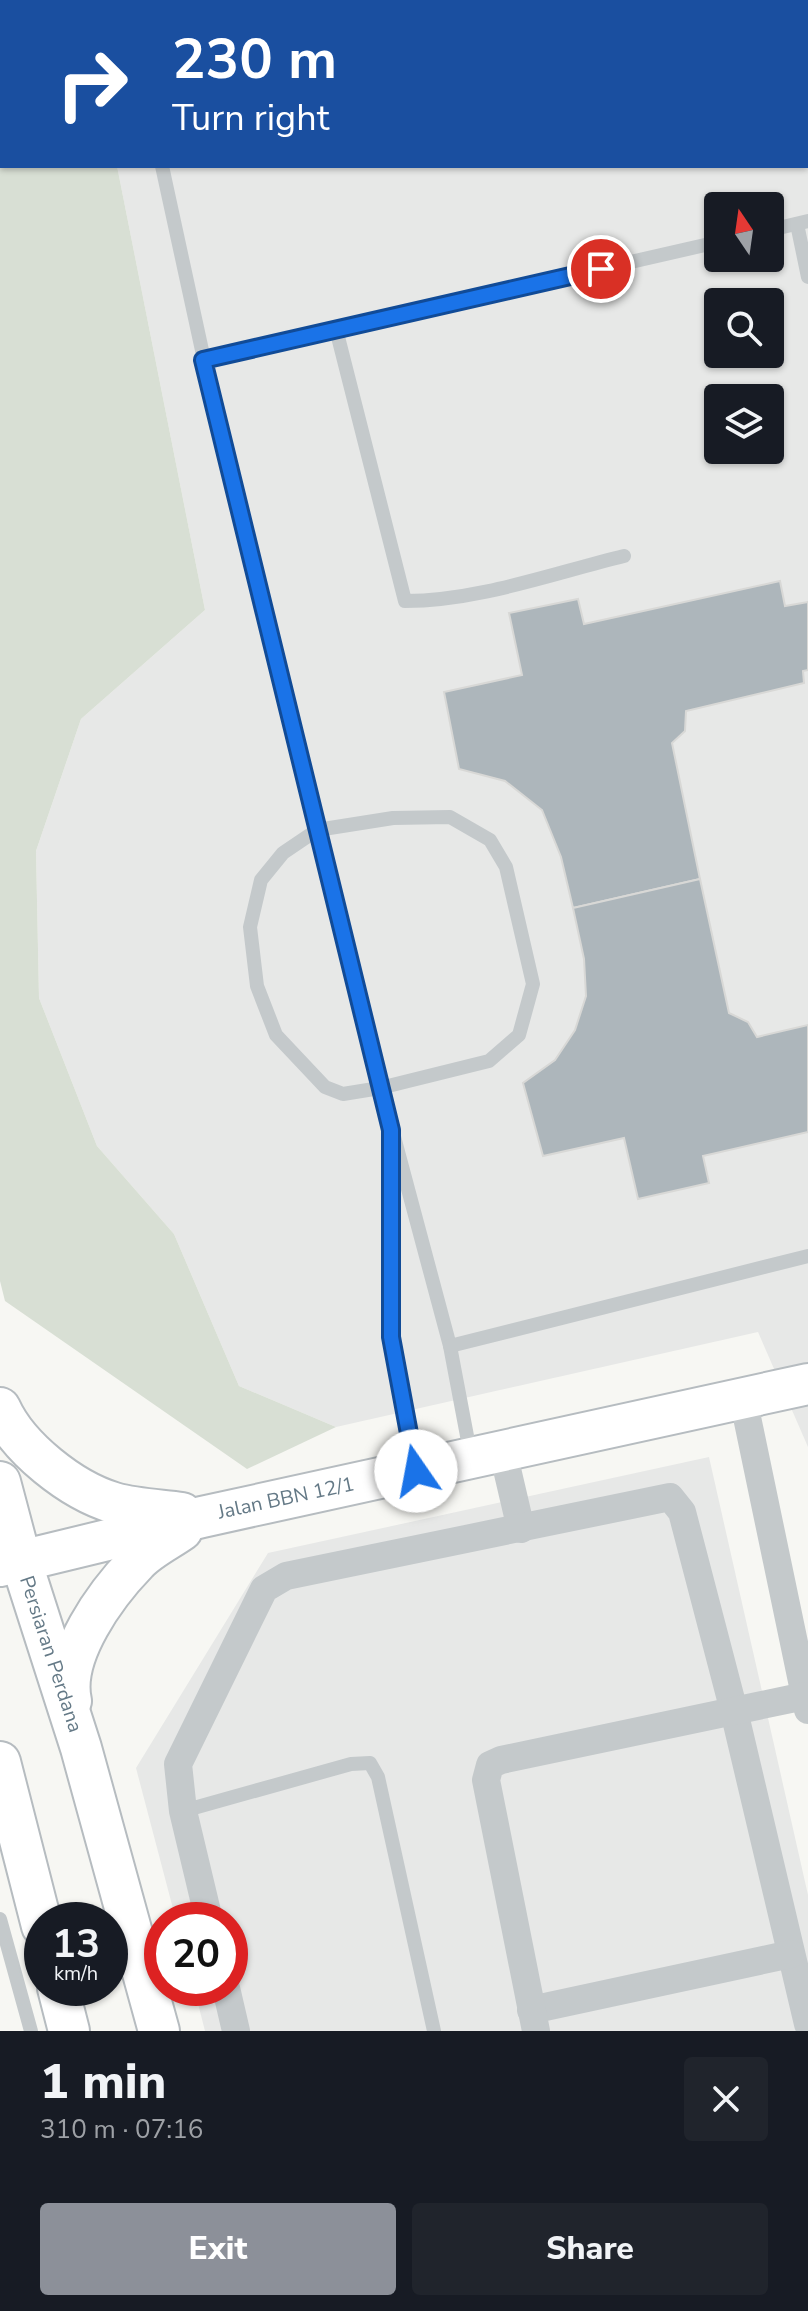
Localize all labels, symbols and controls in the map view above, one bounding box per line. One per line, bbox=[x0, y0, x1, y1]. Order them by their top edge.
text: 230 m bbox=[172, 21, 337, 98]
icon: right bbox=[40, 32, 144, 136]
text: Turn right bbox=[172, 94, 329, 143]
north arrow bbox=[704, 192, 784, 272]
map controls bbox=[704, 192, 784, 464]
pin bbox=[567, 235, 635, 303]
icon: arrive bbox=[579, 247, 623, 291]
button: search bbox=[704, 288, 784, 368]
button: layers bbox=[704, 384, 784, 464]
position arrow bbox=[374, 1429, 458, 1513]
street label: Jalan BBN 12/1 bbox=[214, 1470, 357, 1526]
street label: Persiaran Perdana bbox=[13, 1572, 89, 1736]
speed limit sign: 20 bbox=[144, 1902, 248, 2006]
text: 13 bbox=[52, 1917, 100, 1971]
text: km/h bbox=[54, 1960, 98, 1987]
text: 1 min bbox=[40, 2049, 166, 2115]
button: close bbox=[684, 2057, 768, 2141]
text: 310 m · 07:16 bbox=[40, 2112, 203, 2147]
button: Exit bbox=[40, 2203, 396, 2295]
button: Share bbox=[412, 2203, 768, 2295]

